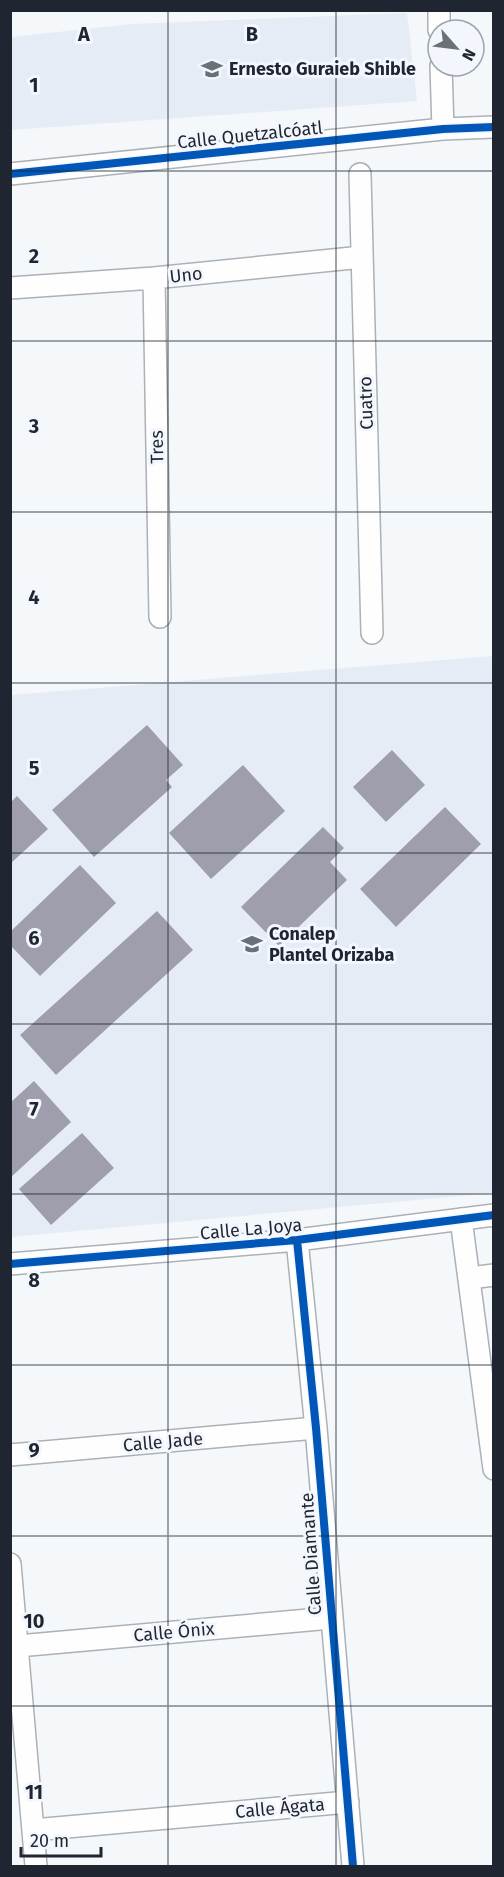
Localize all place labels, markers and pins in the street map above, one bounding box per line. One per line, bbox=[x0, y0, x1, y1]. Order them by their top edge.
school or university icon: Ernesto Guraieb Shible bbox=[200, 57, 224, 81]
place label: Ernesto Guraieb Shible bbox=[229, 58, 416, 80]
place label: Conalep Plantel Orizaba bbox=[269, 923, 394, 966]
school or university icon: Conalep Plantel Orizaba bbox=[240, 932, 264, 956]

